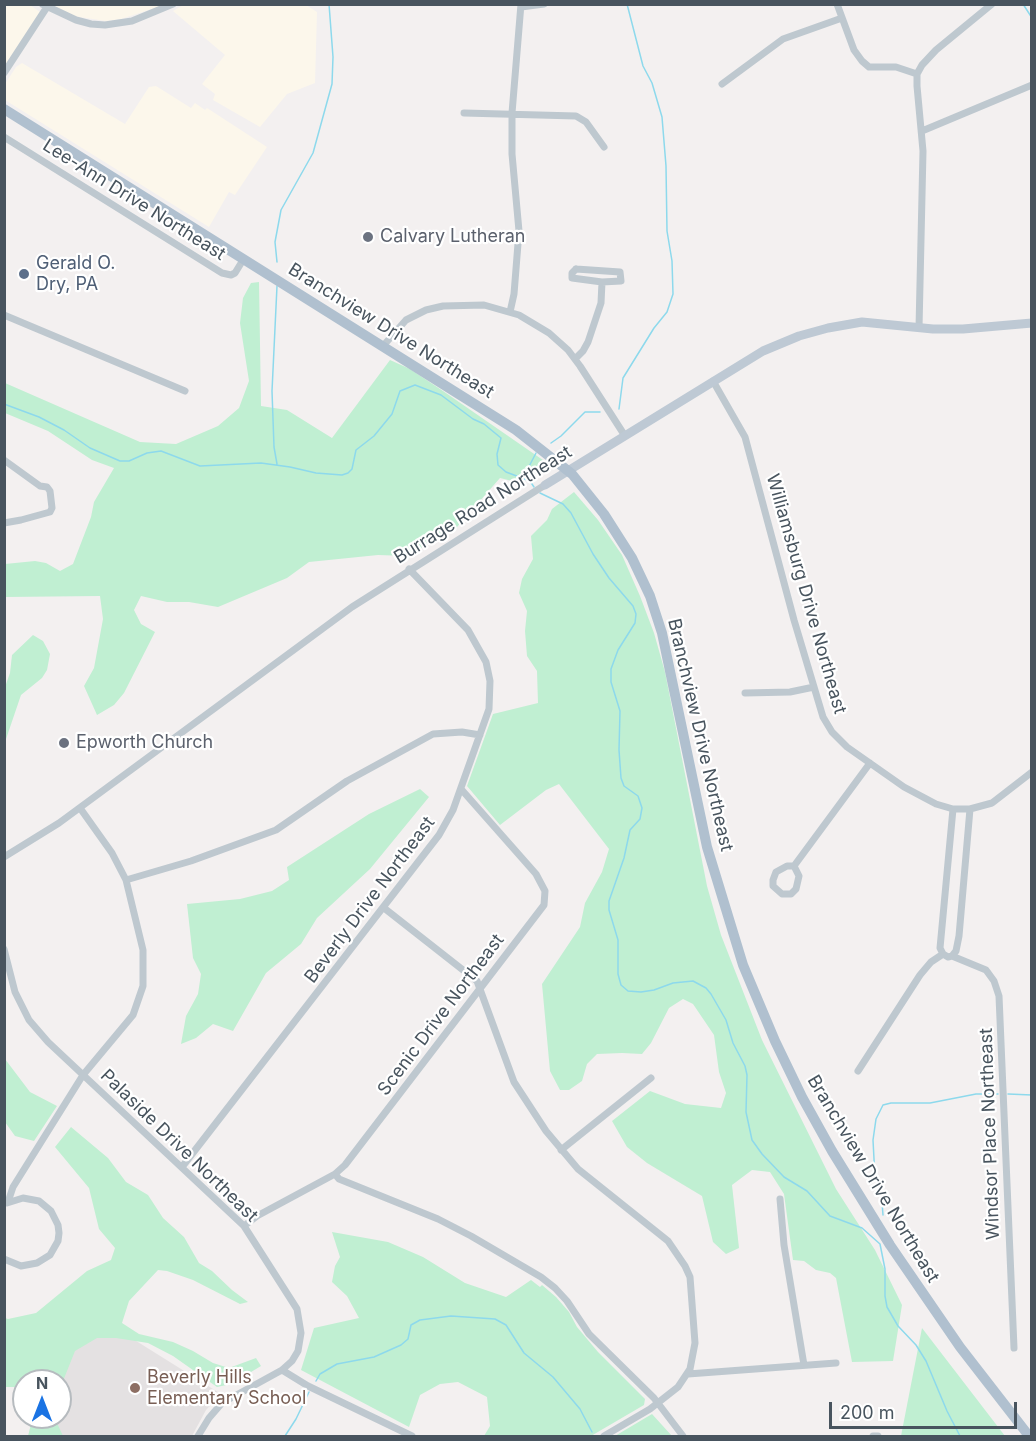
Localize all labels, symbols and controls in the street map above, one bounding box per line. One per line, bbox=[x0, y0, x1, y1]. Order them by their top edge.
street label: Lee-Ann Drive Northeast bbox=[39, 135, 229, 265]
place label: Calvary Lutheran bbox=[380, 226, 525, 248]
marker: Calvary Lutheran bbox=[361, 230, 375, 244]
place label: Gerald O. Dry, PA bbox=[36, 253, 115, 296]
street label: Branchview Drive Northeast bbox=[284, 259, 498, 403]
marker: Gerald O. Dry, PA bbox=[17, 267, 31, 281]
street label: Burrage Road Northeast bbox=[390, 441, 576, 569]
street label: Williamsburg Drive Northeast bbox=[761, 472, 851, 716]
street label: Branchview Drive Northeast bbox=[663, 617, 737, 853]
place label: Epworth Church bbox=[76, 732, 213, 754]
marker: Epworth Church bbox=[57, 736, 71, 750]
street label: Beverly Drive Northeast bbox=[300, 813, 440, 987]
street label: Scenic Drive Northeast bbox=[373, 930, 509, 1100]
street label: Windsor Place Northeast bbox=[976, 1028, 1004, 1240]
street label: Palaside Drive Northeast bbox=[96, 1065, 262, 1227]
street label: Branchview Drive Northeast bbox=[802, 1071, 944, 1287]
place label: Beverly Hills Elementary School bbox=[147, 1367, 306, 1410]
north arrow bbox=[12, 1369, 72, 1429]
text: N bbox=[36, 1373, 48, 1393]
marker: Beverly Hills Elementary School bbox=[128, 1381, 142, 1395]
scale bar bbox=[832, 1390, 1020, 1428]
text: 200 m bbox=[840, 1402, 895, 1423]

